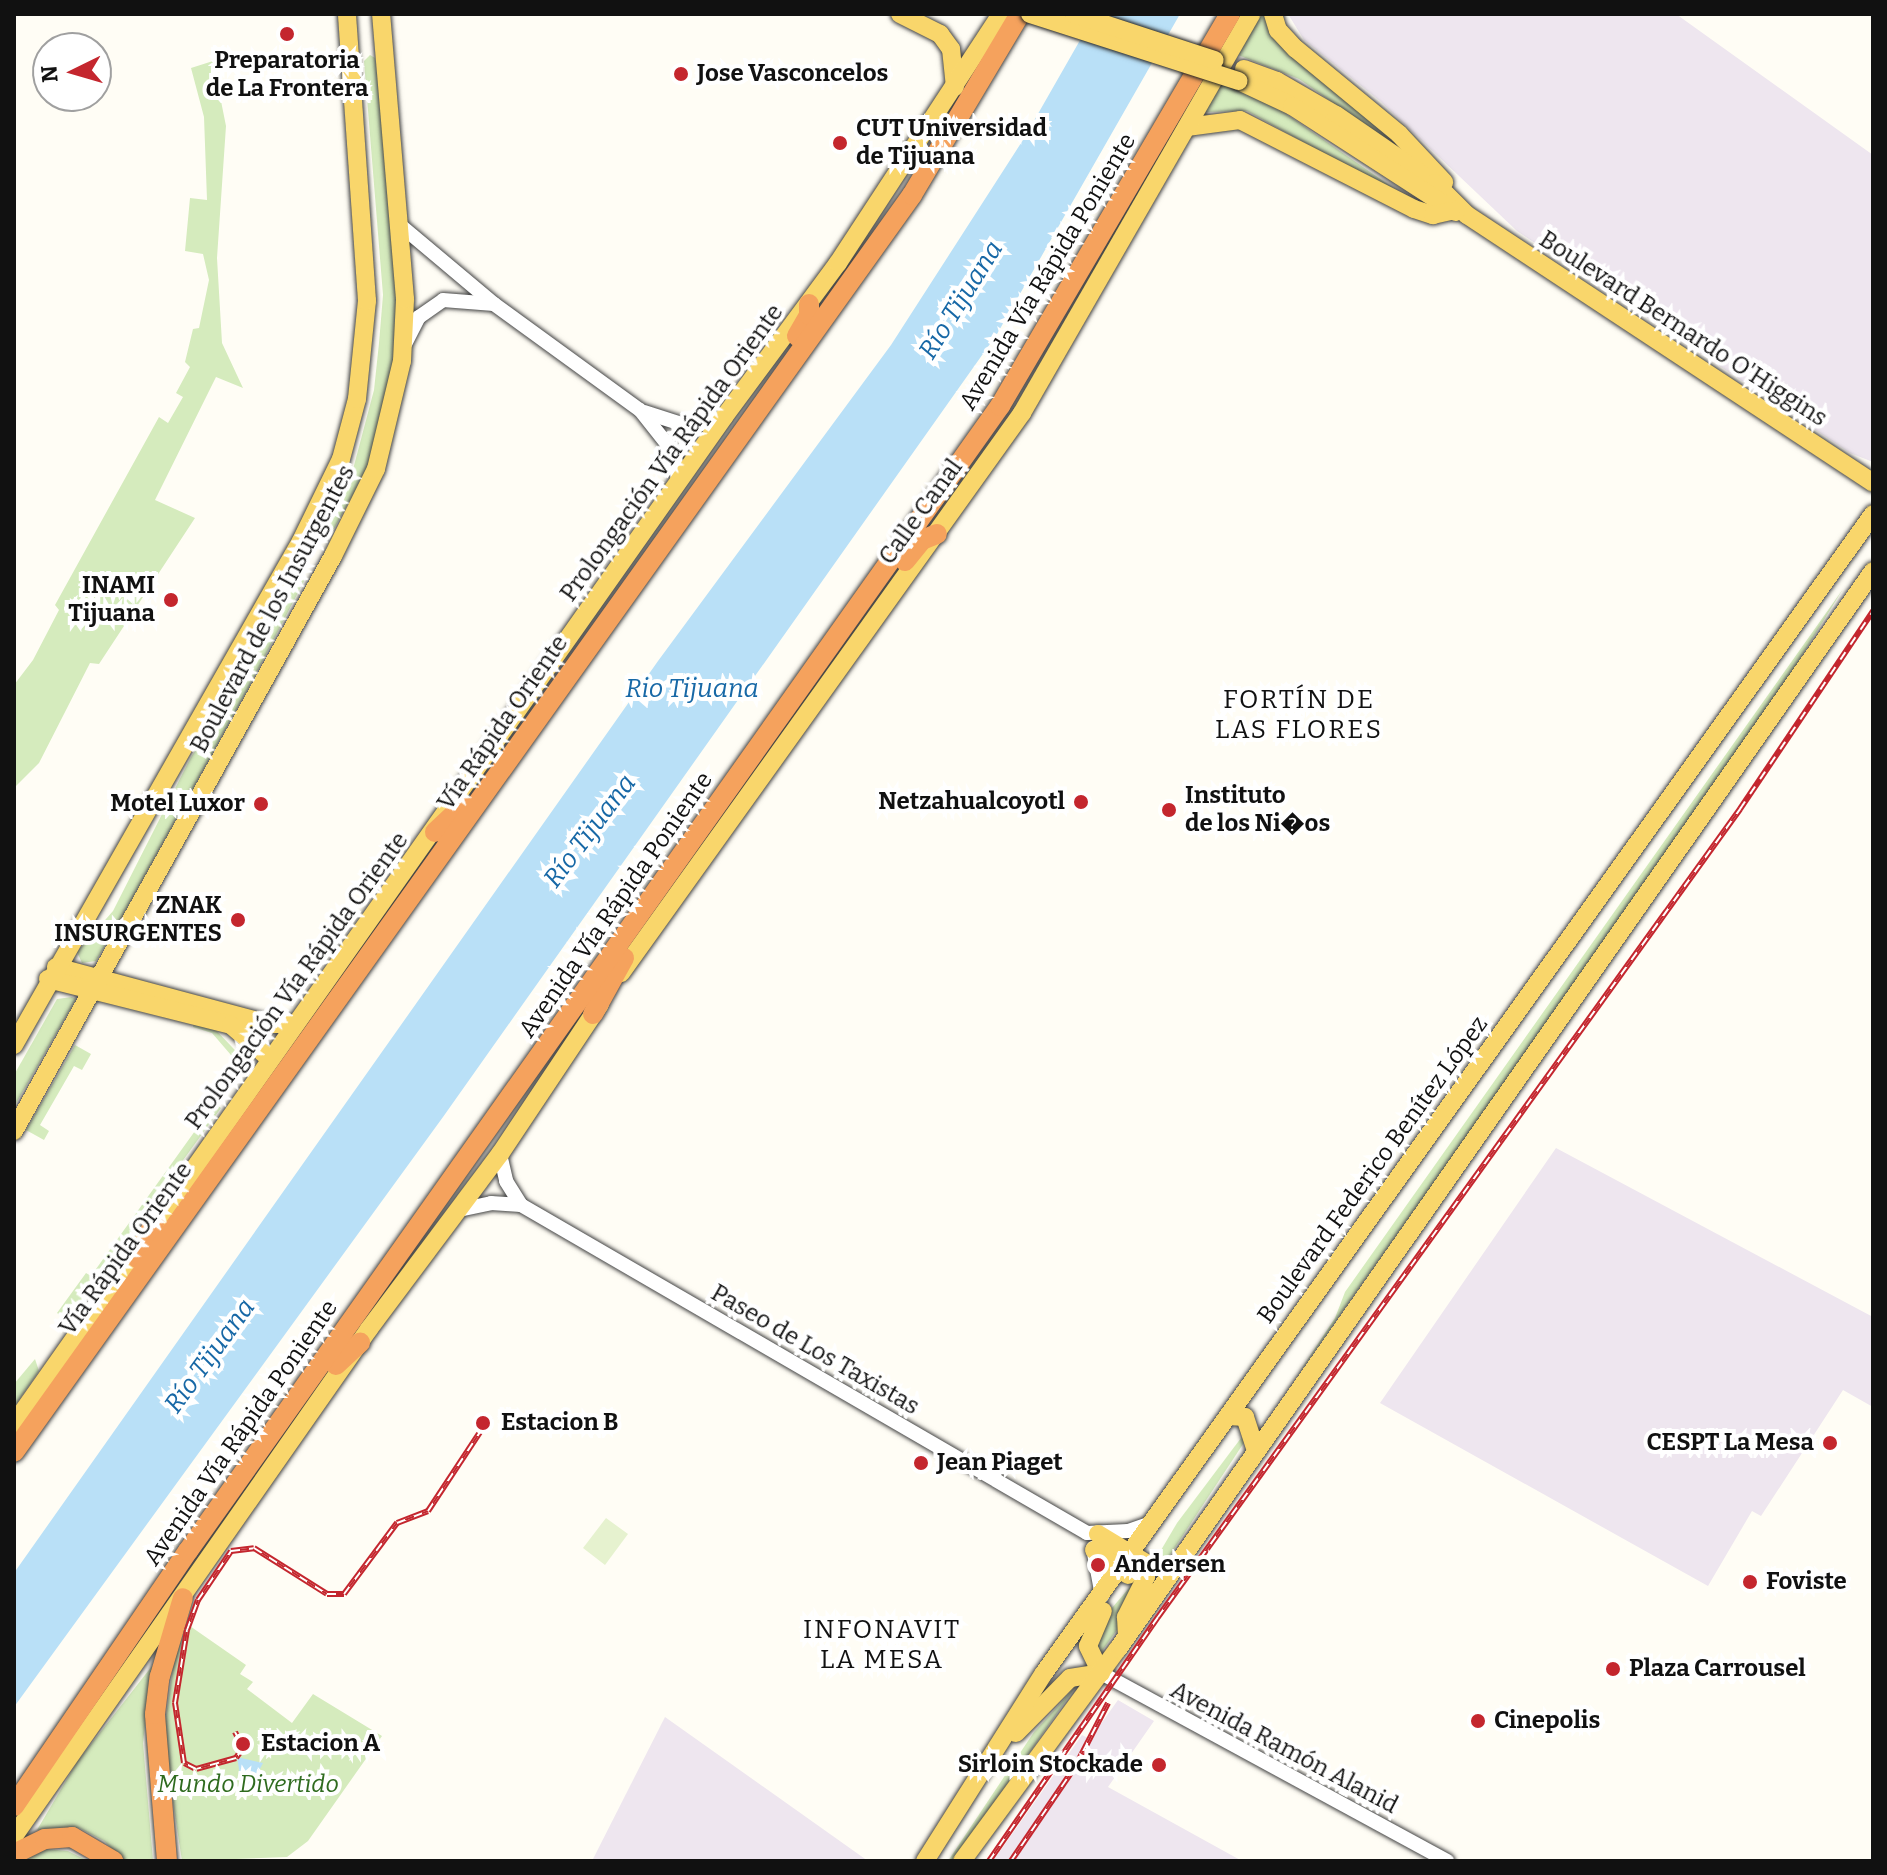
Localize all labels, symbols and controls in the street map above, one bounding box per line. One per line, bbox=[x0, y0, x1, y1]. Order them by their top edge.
marker: Preparatoria de La Frontera bbox=[278, 25, 296, 43]
north arrow bbox=[32, 32, 112, 112]
place label: Preparatoria de La Frontera bbox=[206, 47, 368, 103]
place label: Jose Vasconcelos bbox=[697, 60, 888, 88]
text: N bbox=[35, 64, 64, 84]
marker: Jose Vasconcelos bbox=[672, 65, 690, 83]
place label: CUT Universidad de Tijuana bbox=[856, 115, 1047, 171]
street label: Avenida Vía Rápida Poniente bbox=[954, 128, 1142, 416]
marker: CUT Universidad de Tijuana bbox=[831, 134, 849, 152]
street label: Boulevard Bernardo O'Higgins bbox=[1534, 225, 1832, 433]
water label: Río Tijuana bbox=[912, 235, 1010, 365]
street label: Prolongación Vía Rápida Oriente bbox=[554, 299, 790, 607]
street label: Calle Canal bbox=[873, 454, 969, 570]
street label: Boulevard de los Insurgentes bbox=[185, 460, 361, 758]
place label: INAMI Tijuana bbox=[68, 572, 155, 628]
marker: INAMI Tijuana bbox=[162, 591, 180, 609]
street label: Vía Rápida Oriente bbox=[432, 630, 574, 816]
water label: Rio Tijuana bbox=[625, 673, 759, 705]
district label: FORTÍN DE LAS FLORES bbox=[1215, 684, 1383, 746]
street label: Avenida Vía Rápida Poniente bbox=[513, 767, 719, 1043]
water label: Río Tijuana bbox=[537, 768, 643, 894]
place label: Instituto de los Ni�os bbox=[1185, 782, 1330, 838]
place label: Netzahualcoyotl bbox=[878, 788, 1065, 816]
place label: Motel Luxor bbox=[110, 790, 245, 818]
marker: Netzahualcoyotl bbox=[1072, 793, 1090, 811]
marker: Motel Luxor bbox=[252, 795, 270, 813]
marker: Instituto de los Ni�os bbox=[1160, 801, 1178, 819]
street label: Prolongación Vía Rápida Oriente bbox=[179, 827, 415, 1135]
place label: ZNAK INSURGENTES bbox=[54, 892, 222, 948]
marker: ZNAK INSURGENTES bbox=[229, 911, 247, 929]
street label: Boulevard Federico Benítez López bbox=[1252, 1011, 1494, 1329]
street label: Vía Rápida Oriente bbox=[53, 1157, 199, 1341]
street label: Paseo de Los Taxistas bbox=[706, 1279, 924, 1421]
water label: Río Tijuana bbox=[158, 1293, 262, 1419]
street label: Avenida Vía Rápida Poniente bbox=[138, 1295, 344, 1571]
place label: Estacion B bbox=[501, 1409, 619, 1437]
marker: Estacion B bbox=[472, 1412, 494, 1434]
place label: CESPT La Mesa bbox=[1646, 1429, 1814, 1457]
marker: CESPT La Mesa bbox=[1821, 1434, 1839, 1452]
place label: Jean Piaget bbox=[937, 1449, 1063, 1477]
marker: Jean Piaget bbox=[912, 1454, 930, 1472]
place label: Andersen bbox=[1114, 1551, 1225, 1579]
marker: Andersen bbox=[1089, 1556, 1107, 1574]
place label: Foviste bbox=[1766, 1568, 1847, 1596]
marker: Foviste bbox=[1741, 1573, 1759, 1591]
district label: INFONAVIT LA MESA bbox=[803, 1614, 961, 1676]
place label: Plaza Carrousel bbox=[1629, 1655, 1806, 1683]
marker: Plaza Carrousel bbox=[1604, 1660, 1622, 1678]
street label: Avenida Ramón Alanid bbox=[1165, 1676, 1403, 1820]
place label: Cinepolis bbox=[1494, 1707, 1600, 1735]
marker: Cinepolis bbox=[1469, 1712, 1487, 1730]
place label: Estacion A bbox=[261, 1730, 380, 1758]
marker: Estacion A bbox=[232, 1733, 254, 1755]
place label: Sirloin Stockade bbox=[958, 1751, 1143, 1779]
marker: Sirloin Stockade bbox=[1150, 1756, 1168, 1774]
park label: Mundo Divertido bbox=[157, 1771, 339, 1799]

